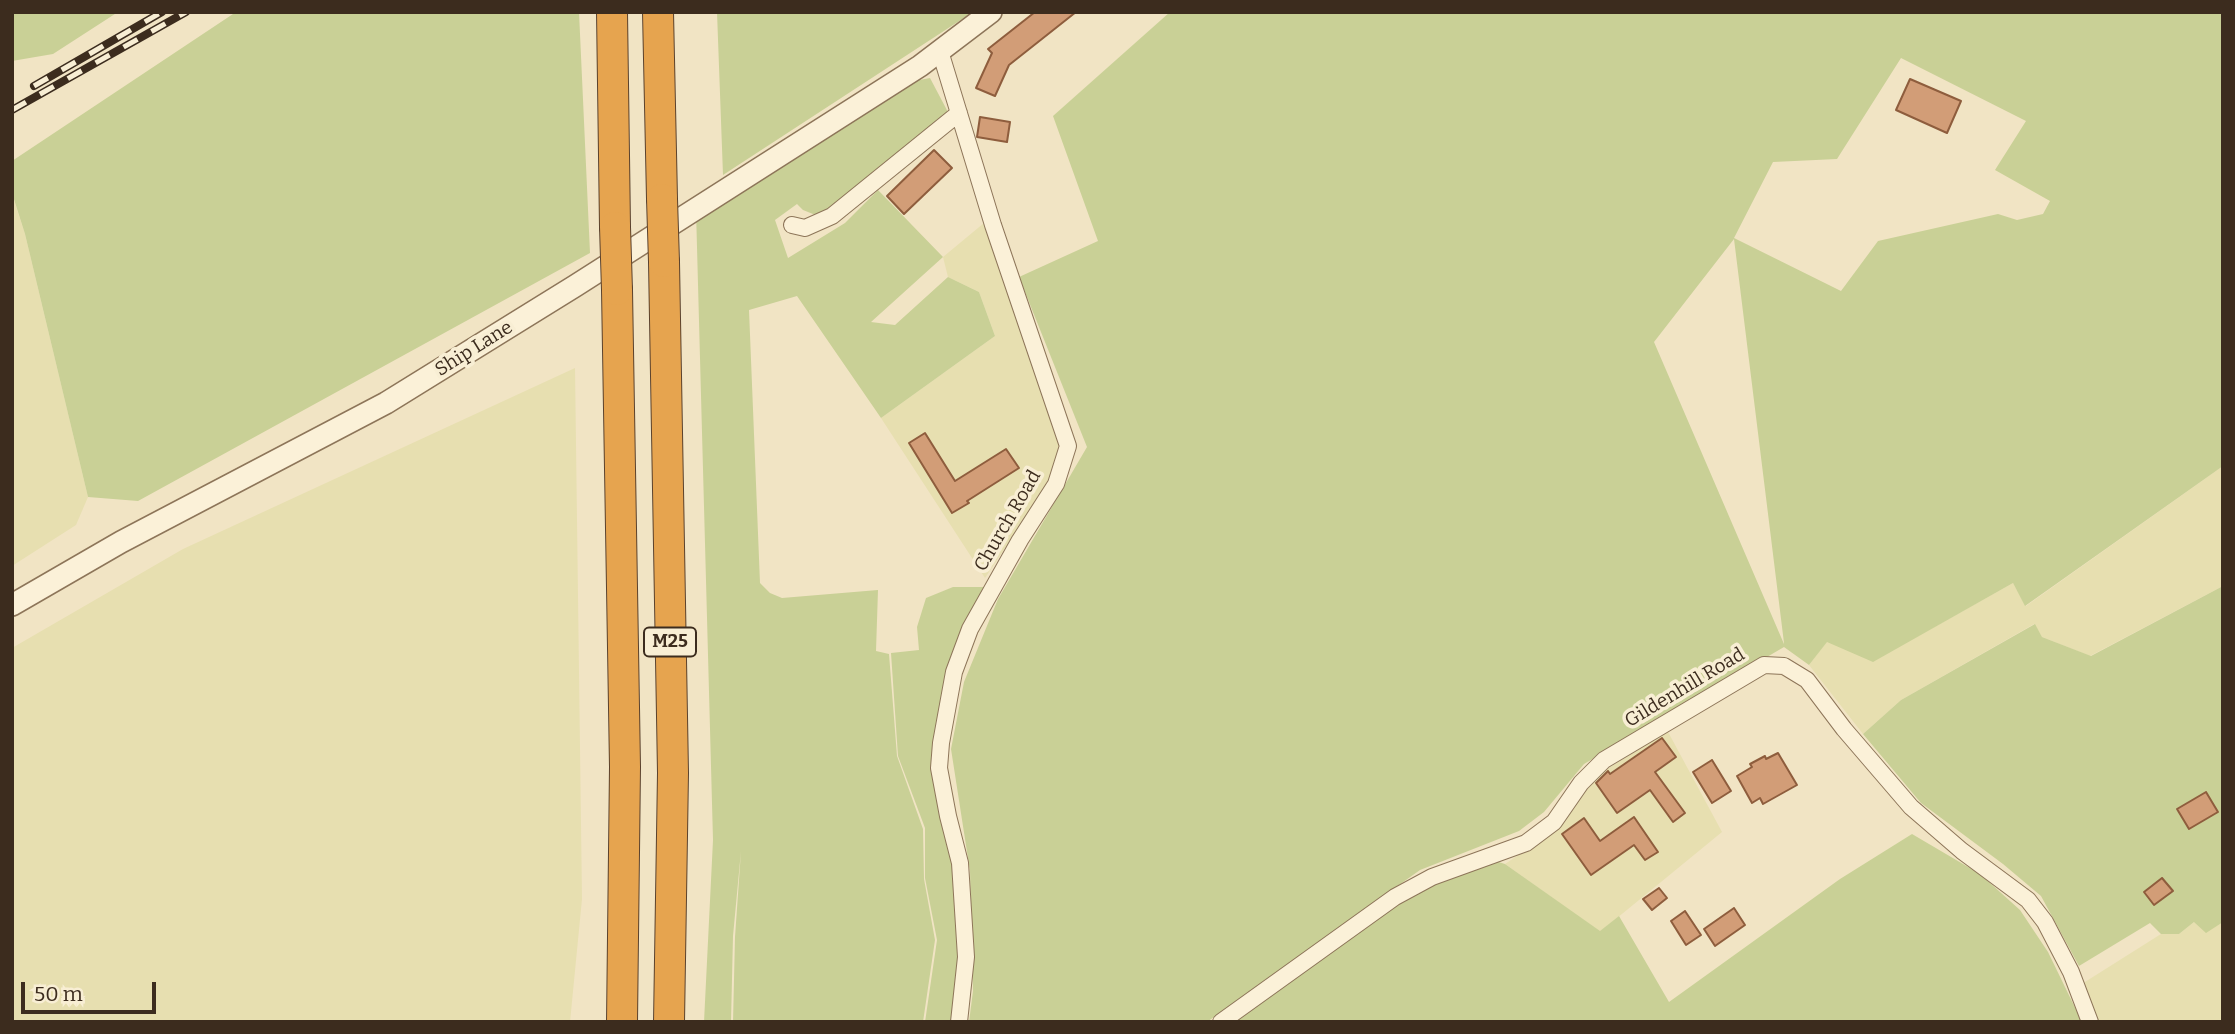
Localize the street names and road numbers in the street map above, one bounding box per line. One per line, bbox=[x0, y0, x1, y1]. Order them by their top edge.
street label: Ship Lane bbox=[431, 316, 517, 382]
street label: Church Road bbox=[970, 466, 1046, 576]
road number: M25 bbox=[644, 628, 696, 656]
street label: Gildenhill Road bbox=[1621, 643, 1749, 733]

